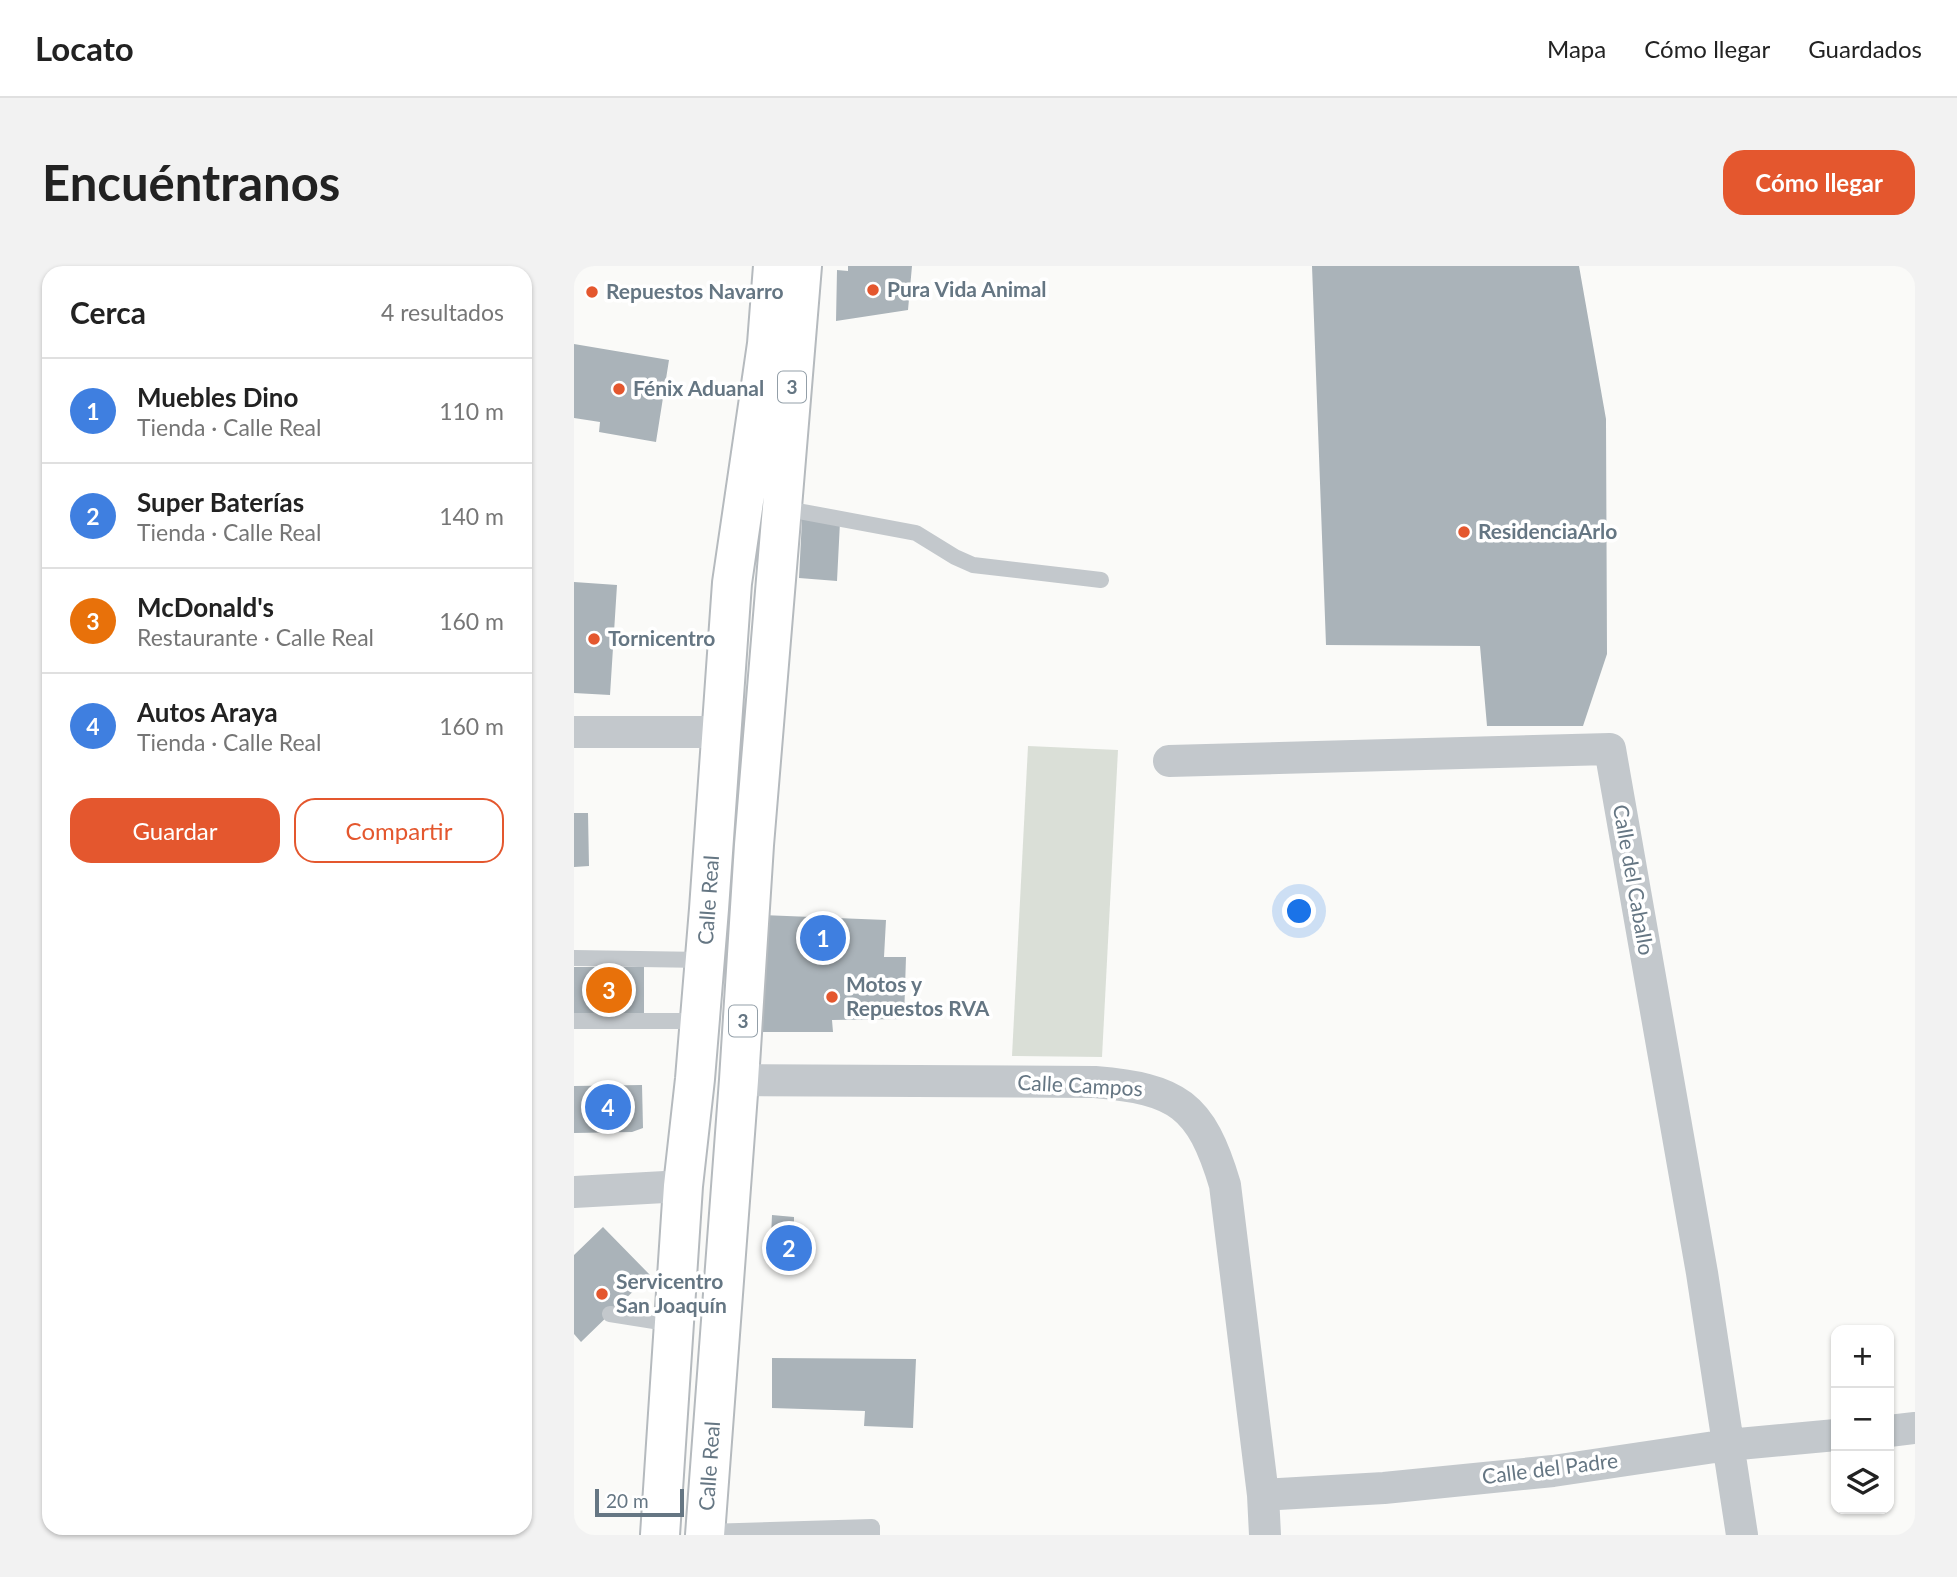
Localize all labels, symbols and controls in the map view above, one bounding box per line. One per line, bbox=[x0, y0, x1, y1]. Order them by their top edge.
text: Locato bbox=[35, 28, 134, 68]
text: Mapa bbox=[1547, 34, 1606, 63]
text: Cómo llegar bbox=[1644, 34, 1770, 63]
text: Guardados bbox=[1808, 34, 1922, 63]
button: Cómo llegar bbox=[1723, 150, 1915, 215]
text: Encuéntranos bbox=[42, 153, 340, 211]
place label: Pura Vida Animal bbox=[887, 276, 1047, 301]
place label: Repuestos Navarro bbox=[606, 278, 784, 303]
marker: Pura Vida Animal bbox=[865, 282, 881, 298]
marker: Repuestos Navarro bbox=[584, 284, 600, 300]
text: Cerca bbox=[70, 294, 146, 330]
text: 4 resultados bbox=[381, 298, 504, 326]
road number: 3 bbox=[778, 371, 806, 402]
place label: Fénix Aduanal bbox=[633, 375, 764, 400]
text: Muebles Dino bbox=[137, 381, 298, 413]
marker: Fénix Aduanal bbox=[611, 381, 627, 397]
text: 1 bbox=[86, 397, 100, 425]
text: 110 m bbox=[439, 397, 504, 425]
text: Tienda · Calle Real bbox=[137, 413, 321, 441]
text: Super Baterías bbox=[137, 486, 304, 518]
text: 2 bbox=[86, 502, 100, 530]
text: 140 m bbox=[439, 502, 504, 530]
text: Tienda · Calle Real bbox=[137, 518, 321, 546]
place label: ResidenciaArlo bbox=[1478, 518, 1617, 543]
marker: ResidenciaArlo bbox=[1456, 524, 1472, 540]
text: McDonald's bbox=[137, 591, 274, 623]
text: 3 bbox=[86, 607, 100, 635]
text: 160 m bbox=[439, 607, 504, 635]
text: Restaurante · Calle Real bbox=[137, 623, 374, 651]
place label: Tornicentro bbox=[608, 625, 715, 650]
marker: Tornicentro bbox=[586, 631, 602, 647]
text: Autos Araya bbox=[137, 696, 278, 728]
text: 4 bbox=[86, 712, 100, 740]
text: 160 m bbox=[439, 712, 504, 740]
text: Tienda · Calle Real bbox=[137, 728, 321, 756]
button: Guardar bbox=[70, 798, 280, 863]
button: Compartir bbox=[294, 798, 504, 863]
street label: Calle del Caballo bbox=[1609, 802, 1660, 957]
street label: Calle Real bbox=[692, 854, 723, 946]
your location bbox=[1282, 894, 1316, 928]
pin: 1 bbox=[800, 912, 846, 964]
pin: 3 bbox=[586, 964, 632, 1016]
place label: Motos y Repuestos RVA bbox=[846, 971, 990, 1020]
marker: Motos y Repuestos RVA bbox=[824, 989, 840, 1005]
road number: 3 bbox=[729, 1006, 757, 1036]
street label: Calle Campos bbox=[1017, 1069, 1143, 1100]
pin: 4 bbox=[585, 1081, 631, 1133]
pin: 2 bbox=[766, 1222, 812, 1274]
place label: Servicentro San Joaquín bbox=[616, 1268, 727, 1317]
marker: Servicentro San Joaquín bbox=[594, 1286, 610, 1302]
map controls bbox=[1831, 1325, 1894, 1514]
button: + bbox=[1831, 1325, 1894, 1388]
button: − bbox=[1831, 1388, 1894, 1451]
street label: Calle Real bbox=[693, 1420, 724, 1512]
street label: Calle del Padre bbox=[1480, 1447, 1619, 1488]
button: layers bbox=[1831, 1451, 1894, 1514]
scale bar bbox=[595, 1486, 684, 1518]
text: 20 m bbox=[606, 1489, 649, 1512]

